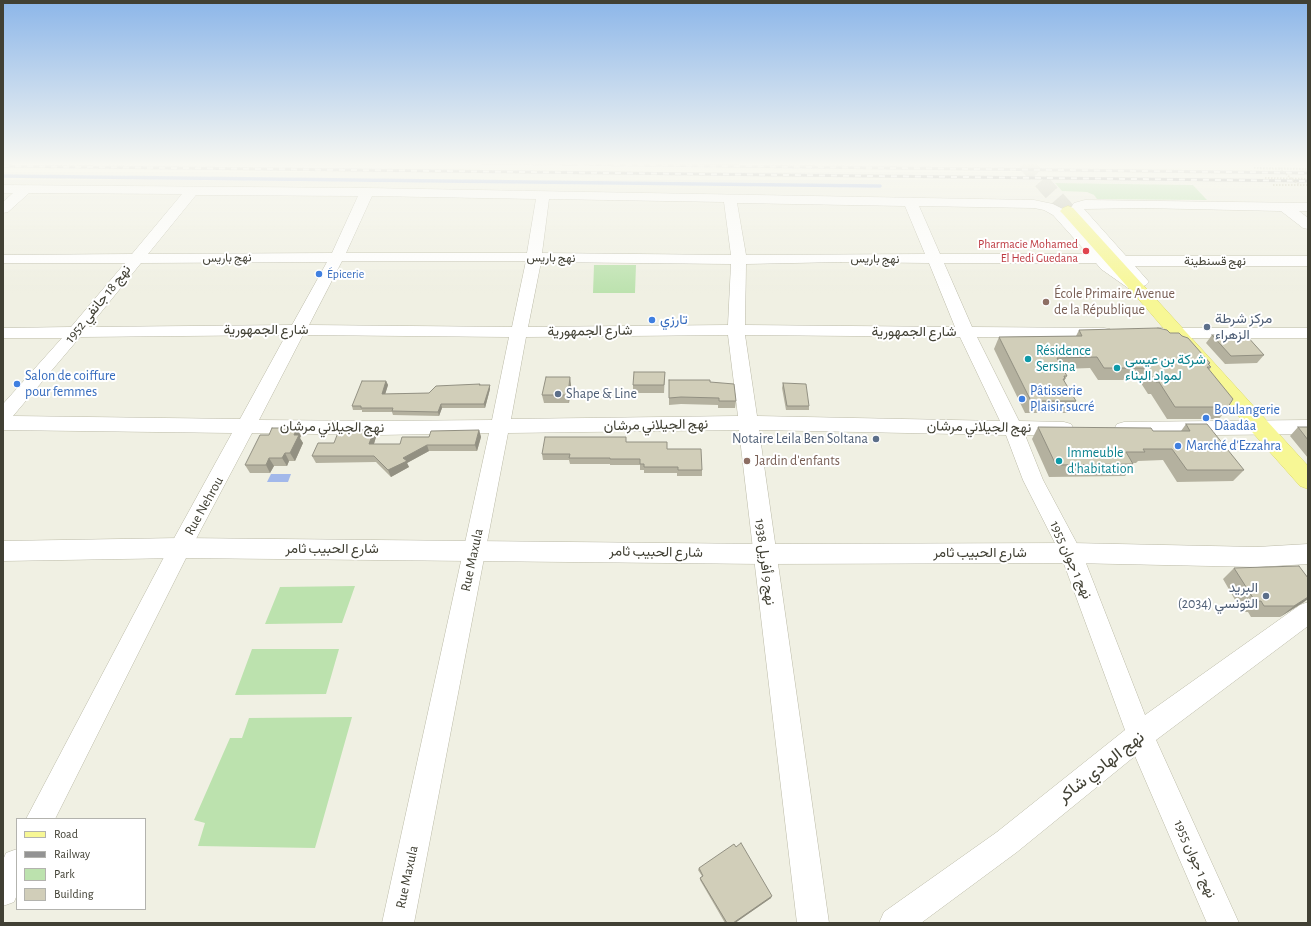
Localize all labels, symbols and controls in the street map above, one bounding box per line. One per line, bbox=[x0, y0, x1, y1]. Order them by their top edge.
place label: Pharmacie Mohamed El Hedi Guedana bbox=[978, 237, 1078, 265]
marker: Pharmacie Mohamed El Hedi Guedana bbox=[1081, 246, 1091, 256]
street label: نهج باريس bbox=[202, 250, 252, 266]
street label: نهج باريس bbox=[526, 250, 576, 266]
street label: نهج باريس bbox=[850, 251, 900, 267]
street label: نهج قسنطينة bbox=[1184, 254, 1246, 268]
street label: نهج 18 جانفي 1952 bbox=[61, 262, 135, 346]
place label: Épicerie bbox=[327, 267, 364, 281]
marker: Épicerie bbox=[314, 269, 324, 279]
place label: École Primaire Avenue de la République bbox=[1054, 286, 1175, 318]
marker: École Primaire Avenue de la République bbox=[1041, 297, 1051, 307]
place label: مركز شرطة الزهراء bbox=[1215, 311, 1272, 344]
place label: تارزي bbox=[660, 312, 688, 328]
marker: تارزي bbox=[647, 315, 657, 325]
street label: شارع الجمهورية bbox=[224, 322, 308, 338]
street label: شارع الجمهورية bbox=[547, 322, 633, 340]
marker: مركز شرطة الزهراء bbox=[1202, 322, 1212, 332]
street label: شارع الجمهورية bbox=[872, 324, 956, 340]
place label: Résidence Sersina bbox=[1036, 343, 1091, 376]
place label: شركة بن عيسى لمواد البناء bbox=[1125, 352, 1206, 384]
marker: Résidence Sersina bbox=[1023, 354, 1033, 364]
marker: شركة بن عيسى لمواد البناء bbox=[1112, 363, 1122, 373]
place label: Salon de coiffure pour femmes bbox=[25, 368, 116, 400]
marker: Salon de coiffure pour femmes bbox=[12, 379, 22, 389]
place label: Pâtisserie Plaisir sucré bbox=[1030, 383, 1095, 416]
place label: Shape & Line bbox=[566, 386, 637, 402]
marker: Shape & Line bbox=[553, 389, 563, 399]
marker: Pâtisserie Plaisir sucré bbox=[1017, 394, 1027, 404]
place label: Boulangerie Dâadâa bbox=[1214, 402, 1280, 434]
marker: Boulangerie Dâadâa bbox=[1201, 413, 1211, 423]
street label: نهج الجيلاني مرشان bbox=[604, 416, 708, 434]
street label: نهج الجيلاني مرشان bbox=[280, 418, 384, 436]
street label: نهج الجيلاني مرشان bbox=[927, 418, 1031, 436]
place label: Notaire Leila Ben Soltana bbox=[732, 431, 868, 447]
marker: Notaire Leila Ben Soltana bbox=[871, 434, 881, 444]
place label: Marché d'Ezzahra bbox=[1186, 438, 1281, 454]
marker: Marché d'Ezzahra bbox=[1173, 441, 1183, 451]
place label: Immeuble d'habitation bbox=[1067, 445, 1134, 478]
place label: Jardin d'enfants bbox=[755, 453, 840, 469]
marker: Jardin d'enfants bbox=[742, 456, 752, 466]
marker: Immeuble d'habitation bbox=[1054, 456, 1064, 466]
street label: Rue Nehrou bbox=[181, 474, 227, 538]
street label: نهج 9 أفريل 1938 bbox=[751, 518, 779, 606]
street label: نهج 1 جوان 1955 bbox=[1046, 518, 1096, 602]
street label: Rue Maxula bbox=[457, 527, 487, 593]
street label: شارع الحبيب ثامر bbox=[285, 541, 379, 557]
street label: شارع الحبيب ثامر bbox=[609, 543, 703, 561]
street label: شارع الحبيب ثامر bbox=[933, 545, 1027, 561]
place label: البريد التونسي (2034) bbox=[1178, 580, 1258, 612]
marker: البريد التونسي (2034) bbox=[1261, 591, 1271, 601]
street label: نهج الهادي شاكر bbox=[1054, 727, 1148, 807]
street label: نهج 1 جوان 1955 bbox=[1170, 817, 1220, 901]
legend bbox=[16, 818, 146, 910]
text: Road bbox=[54, 828, 78, 840]
street label: Rue Maxula bbox=[392, 844, 422, 910]
text: Railway bbox=[54, 848, 90, 860]
text: Park bbox=[54, 868, 75, 880]
text: Building bbox=[54, 888, 94, 900]

